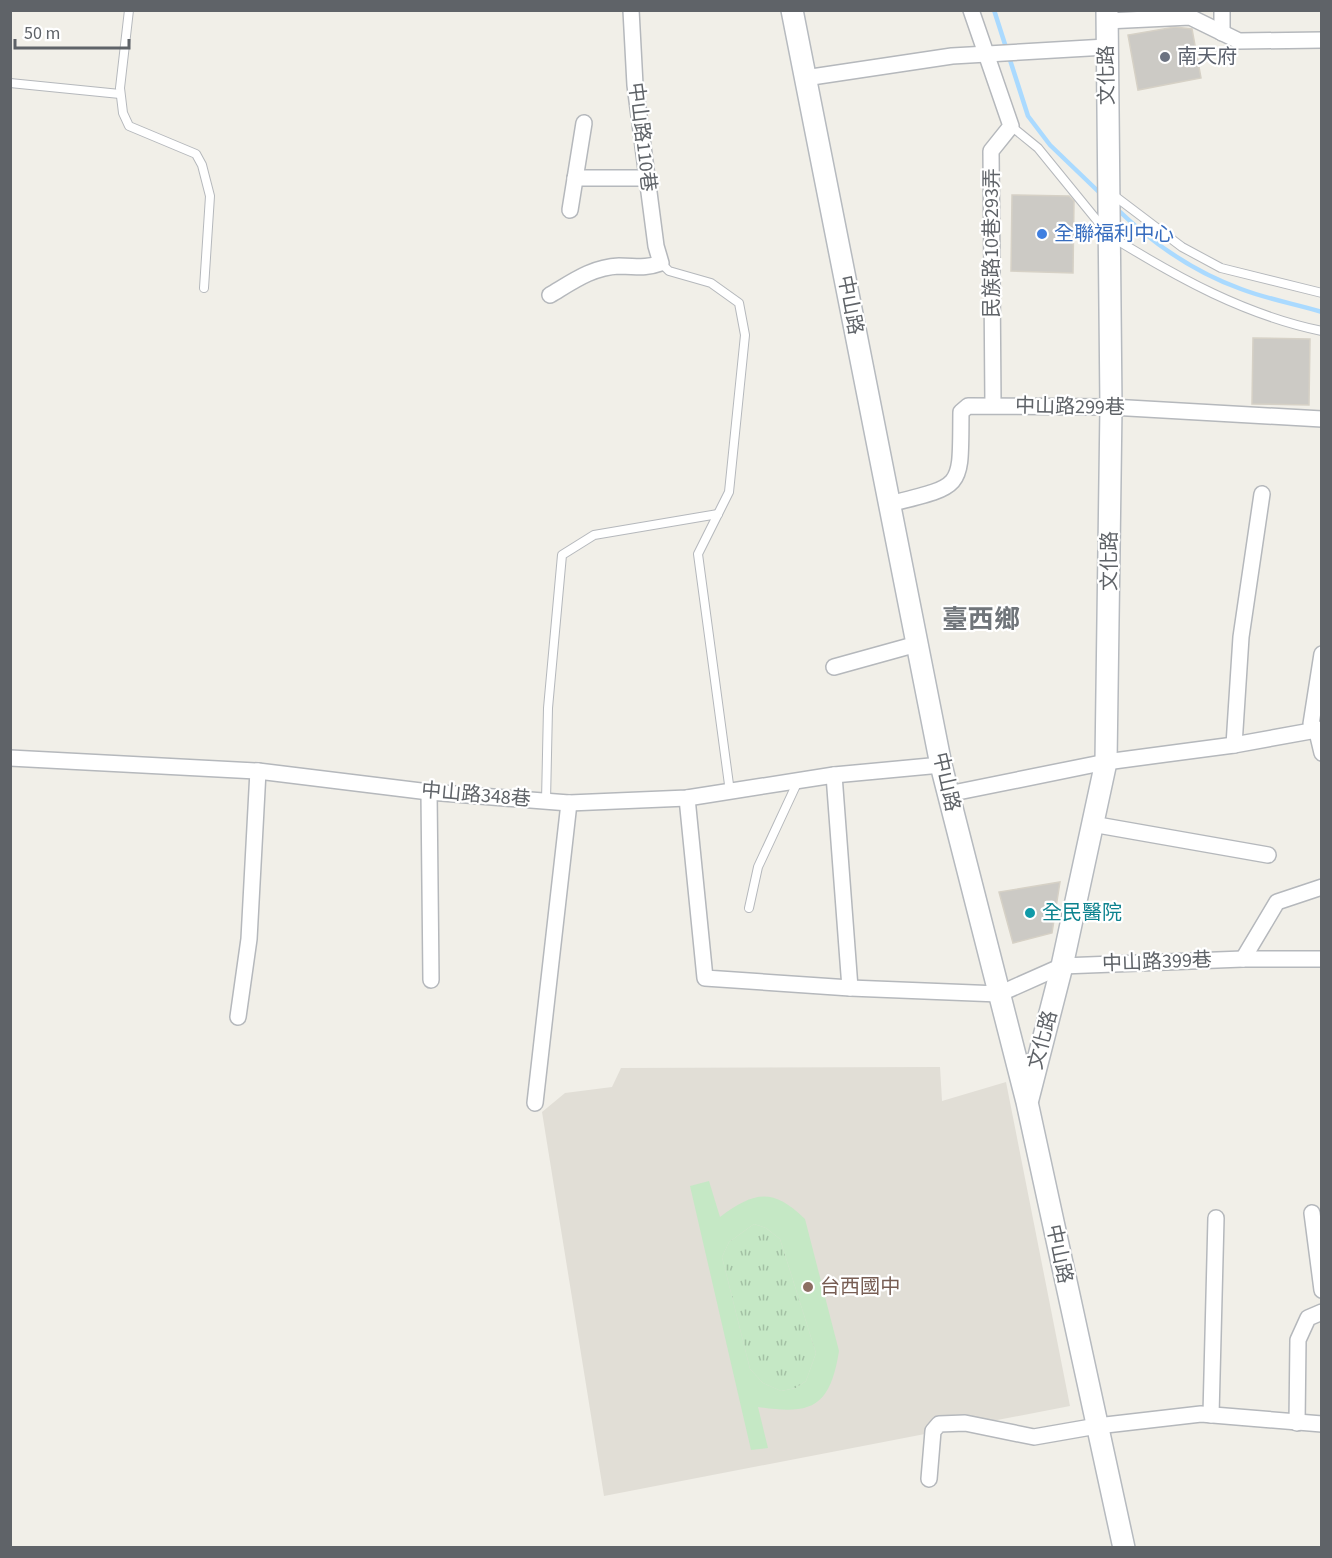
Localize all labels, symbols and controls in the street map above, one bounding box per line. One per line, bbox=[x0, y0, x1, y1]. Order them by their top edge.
scale bar bbox=[15, 12, 129, 50]
text: 50 m bbox=[24, 21, 60, 46]
place label: 南天府 bbox=[1177, 43, 1237, 71]
street label: 文化路 bbox=[1092, 45, 1122, 105]
marker: 南天府 bbox=[1158, 50, 1172, 64]
street label: 中山路110巷 bbox=[621, 81, 663, 193]
street label: 民族路10巷293弄 bbox=[978, 168, 1006, 318]
place label: 全聯福利中心 bbox=[1054, 220, 1174, 248]
marker: 全聯福利中心 bbox=[1035, 227, 1049, 241]
street label: 中山路 bbox=[831, 273, 869, 337]
street label: 中山路299巷 bbox=[1015, 392, 1125, 422]
street label: 文化路 bbox=[1096, 531, 1124, 591]
district label: 臺西鄉 bbox=[942, 601, 1020, 638]
street label: 中山路 bbox=[926, 750, 966, 814]
street label: 中山路348巷 bbox=[420, 776, 532, 814]
place label: 全民醫院 bbox=[1042, 899, 1122, 927]
marker: 全民醫院 bbox=[1023, 906, 1037, 920]
street label: 中山路399巷 bbox=[1102, 946, 1212, 978]
street label: 文化路 bbox=[1022, 1007, 1064, 1073]
street label: 中山路 bbox=[1039, 1222, 1079, 1286]
place label: 台西國中 bbox=[820, 1273, 900, 1301]
marker: 台西國中 bbox=[801, 1280, 815, 1294]

